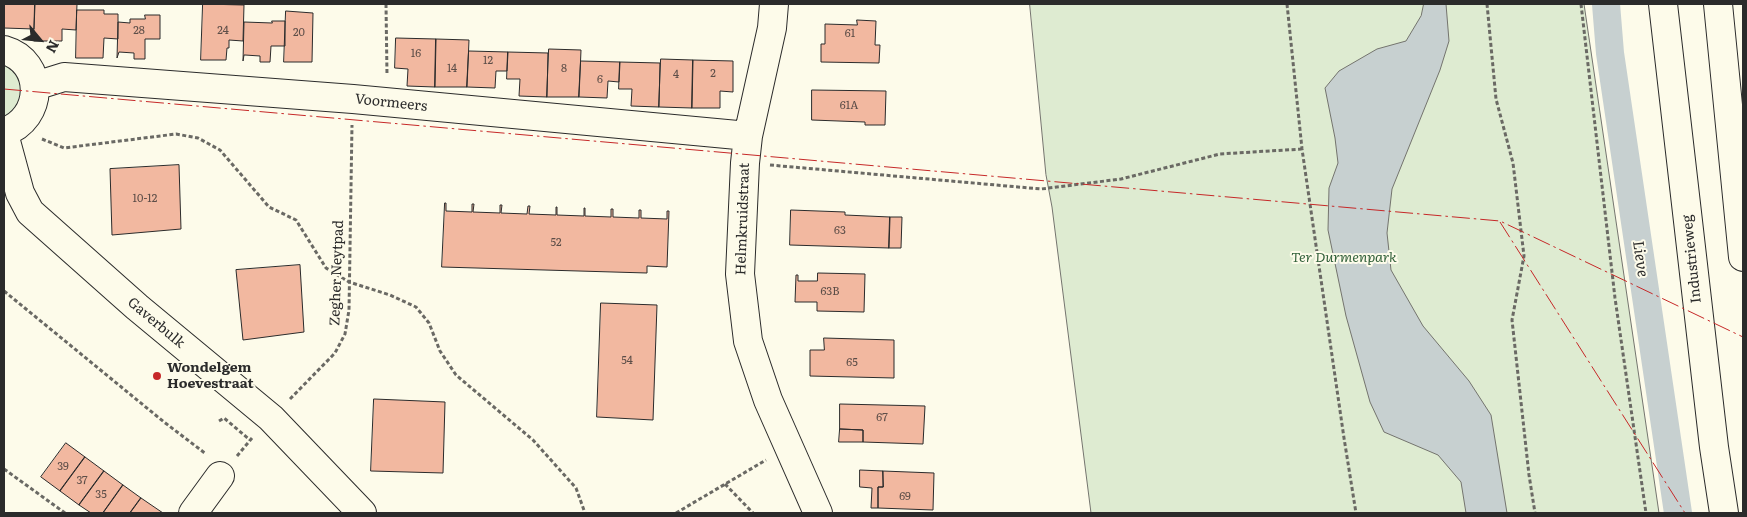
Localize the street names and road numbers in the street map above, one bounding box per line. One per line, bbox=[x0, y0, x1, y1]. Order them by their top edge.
street label: Voormeers bbox=[354, 91, 428, 115]
street label: Helmkruidstraat bbox=[733, 162, 753, 276]
street label: Industrieweg bbox=[1679, 214, 1705, 304]
street label: Zegher Neytpad bbox=[327, 220, 347, 326]
street label: Gaverbulk bbox=[124, 294, 188, 352]

